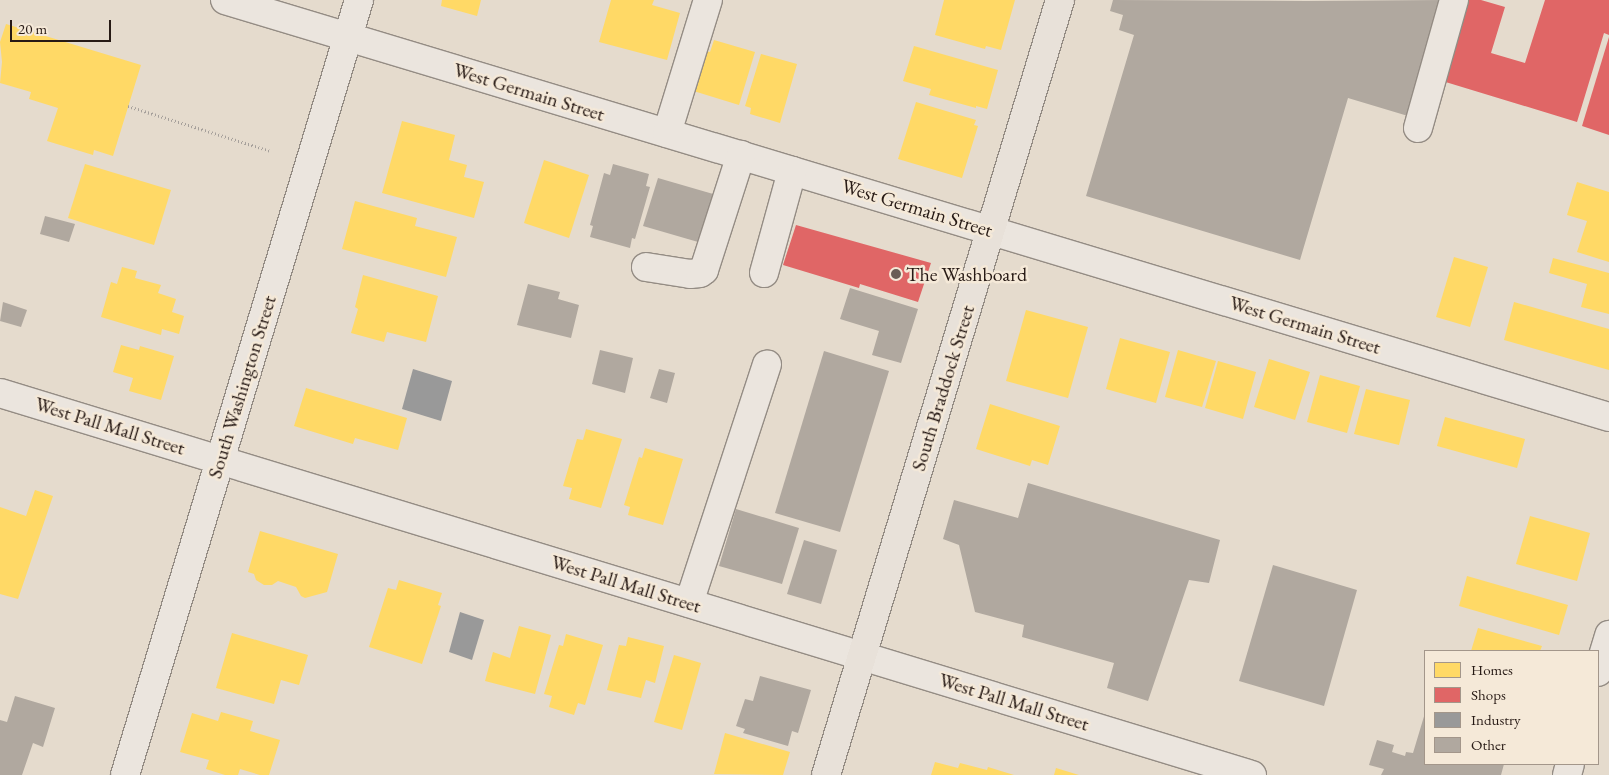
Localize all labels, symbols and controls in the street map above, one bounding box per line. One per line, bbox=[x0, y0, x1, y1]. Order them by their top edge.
scale bar bbox=[12, 10, 114, 42]
text: 20 m bbox=[18, 19, 47, 38]
street label: West Germain Street bbox=[450, 58, 608, 126]
street label: West Germain Street bbox=[838, 174, 996, 242]
place label: The Washboard bbox=[906, 262, 1027, 286]
marker: The Washboard bbox=[890, 268, 902, 280]
street label: West Germain Street bbox=[1226, 291, 1384, 359]
street label: South Washington Street bbox=[203, 293, 281, 481]
street label: South Braddock Street bbox=[906, 302, 980, 474]
street label: West Pall Mall Street bbox=[32, 392, 188, 460]
street label: West Pall Mall Street bbox=[548, 550, 704, 618]
legend bbox=[1424, 650, 1599, 765]
text: Homes bbox=[1471, 660, 1513, 679]
street label: West Pall Mall Street bbox=[936, 668, 1092, 736]
text: Shops bbox=[1471, 685, 1506, 704]
text: Industry bbox=[1471, 710, 1521, 729]
text: Other bbox=[1471, 735, 1506, 754]

